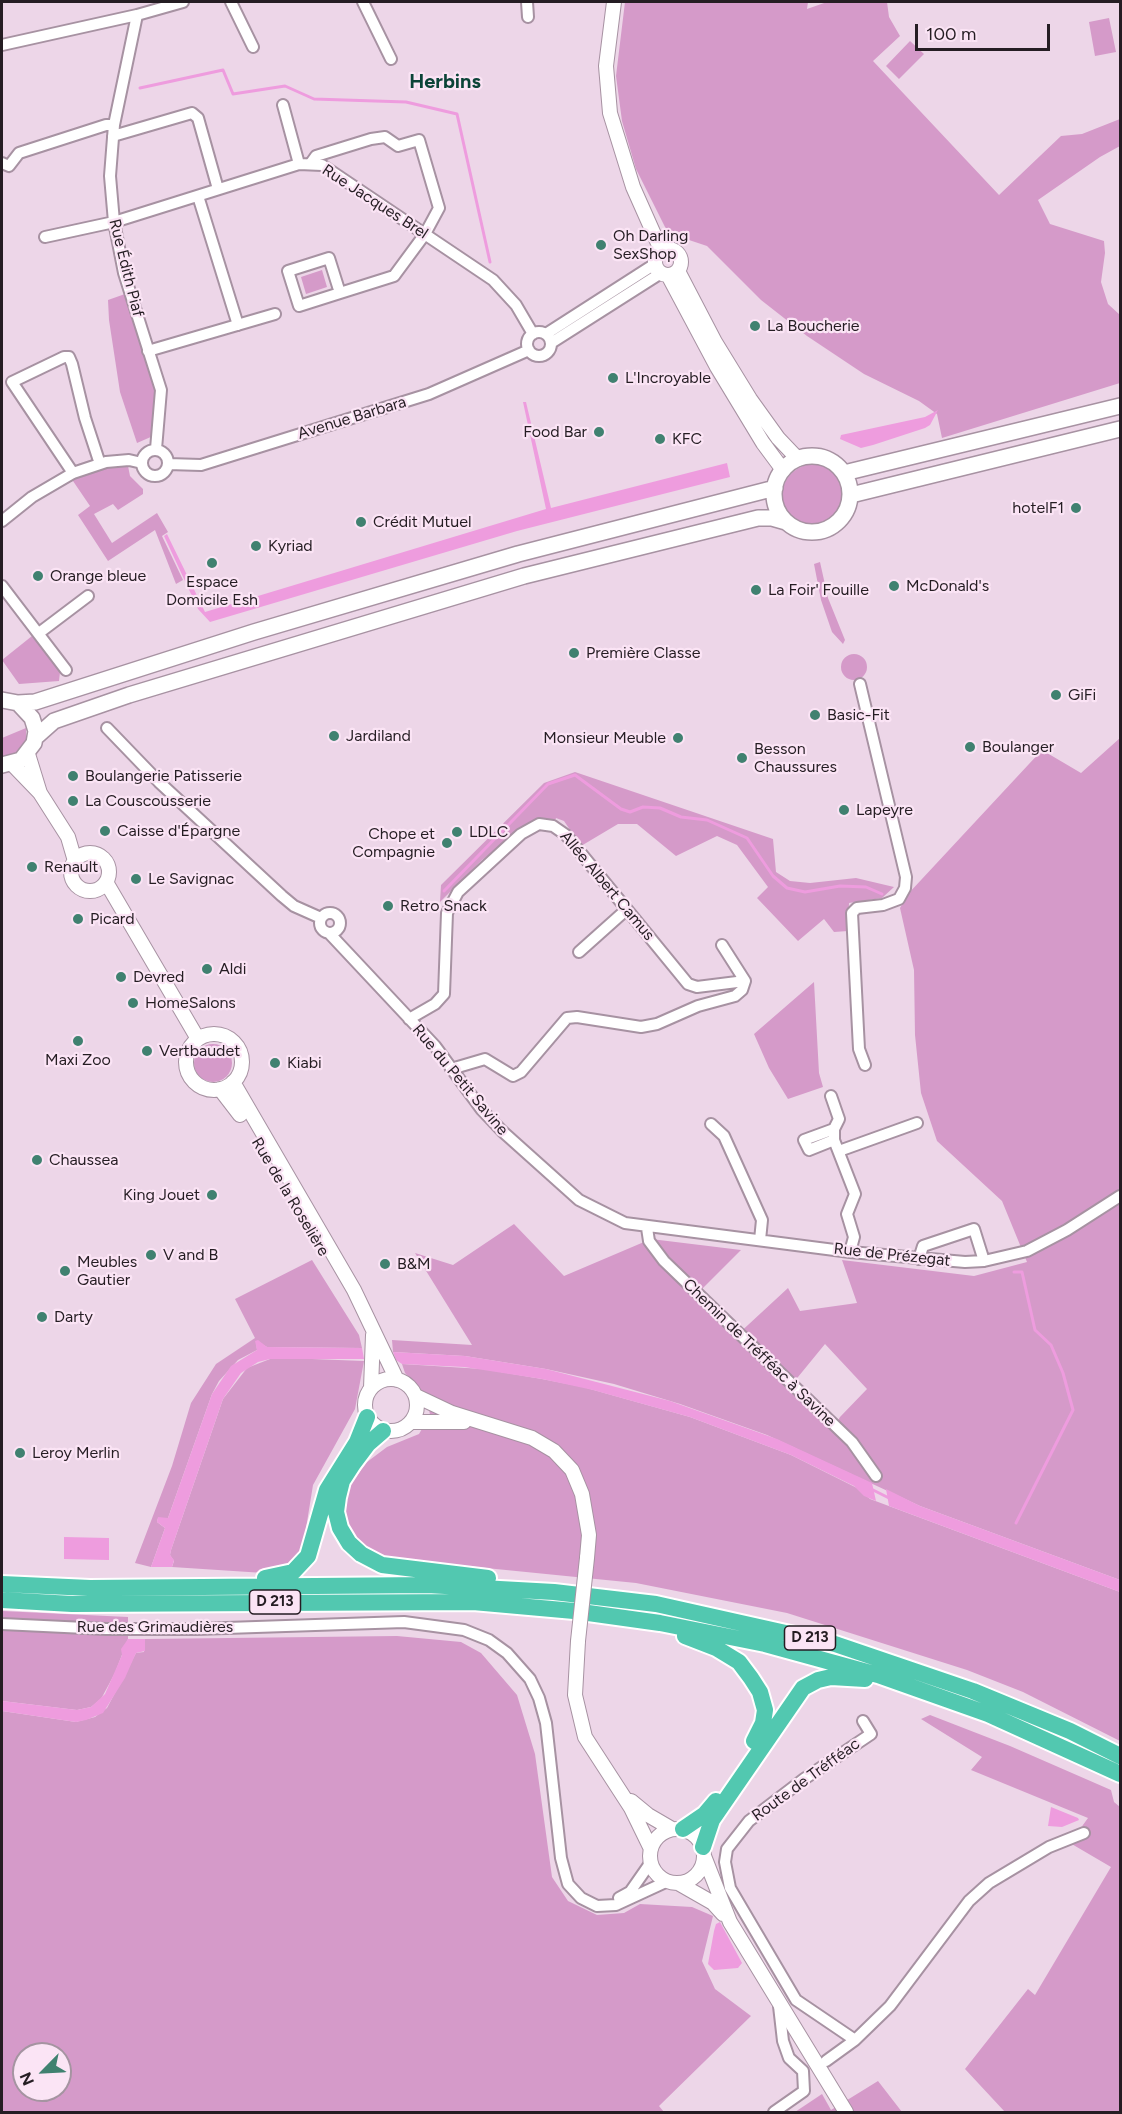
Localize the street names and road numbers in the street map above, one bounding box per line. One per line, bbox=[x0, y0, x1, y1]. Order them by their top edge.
street label: Rue Jacques Brel bbox=[318, 161, 432, 243]
street label: Rue Édith Piaf bbox=[105, 217, 147, 319]
street label: Avenue Barbara bbox=[295, 392, 409, 444]
street label: Allée Albert Camus bbox=[556, 827, 658, 945]
street label: Rue du Petit Savine bbox=[408, 1021, 512, 1139]
street label: Rue de la Roselière bbox=[247, 1134, 333, 1260]
street label: Rue de Prézegat bbox=[833, 1239, 951, 1271]
street label: Chemin de Tréfféac à Savine bbox=[679, 1275, 839, 1431]
road number: D 213 bbox=[250, 1590, 300, 1614]
street label: Rue des Grimaudières bbox=[77, 1617, 233, 1637]
road number: D 213 bbox=[784, 1626, 836, 1650]
street label: Route de Tréfféac bbox=[748, 1734, 864, 1826]

